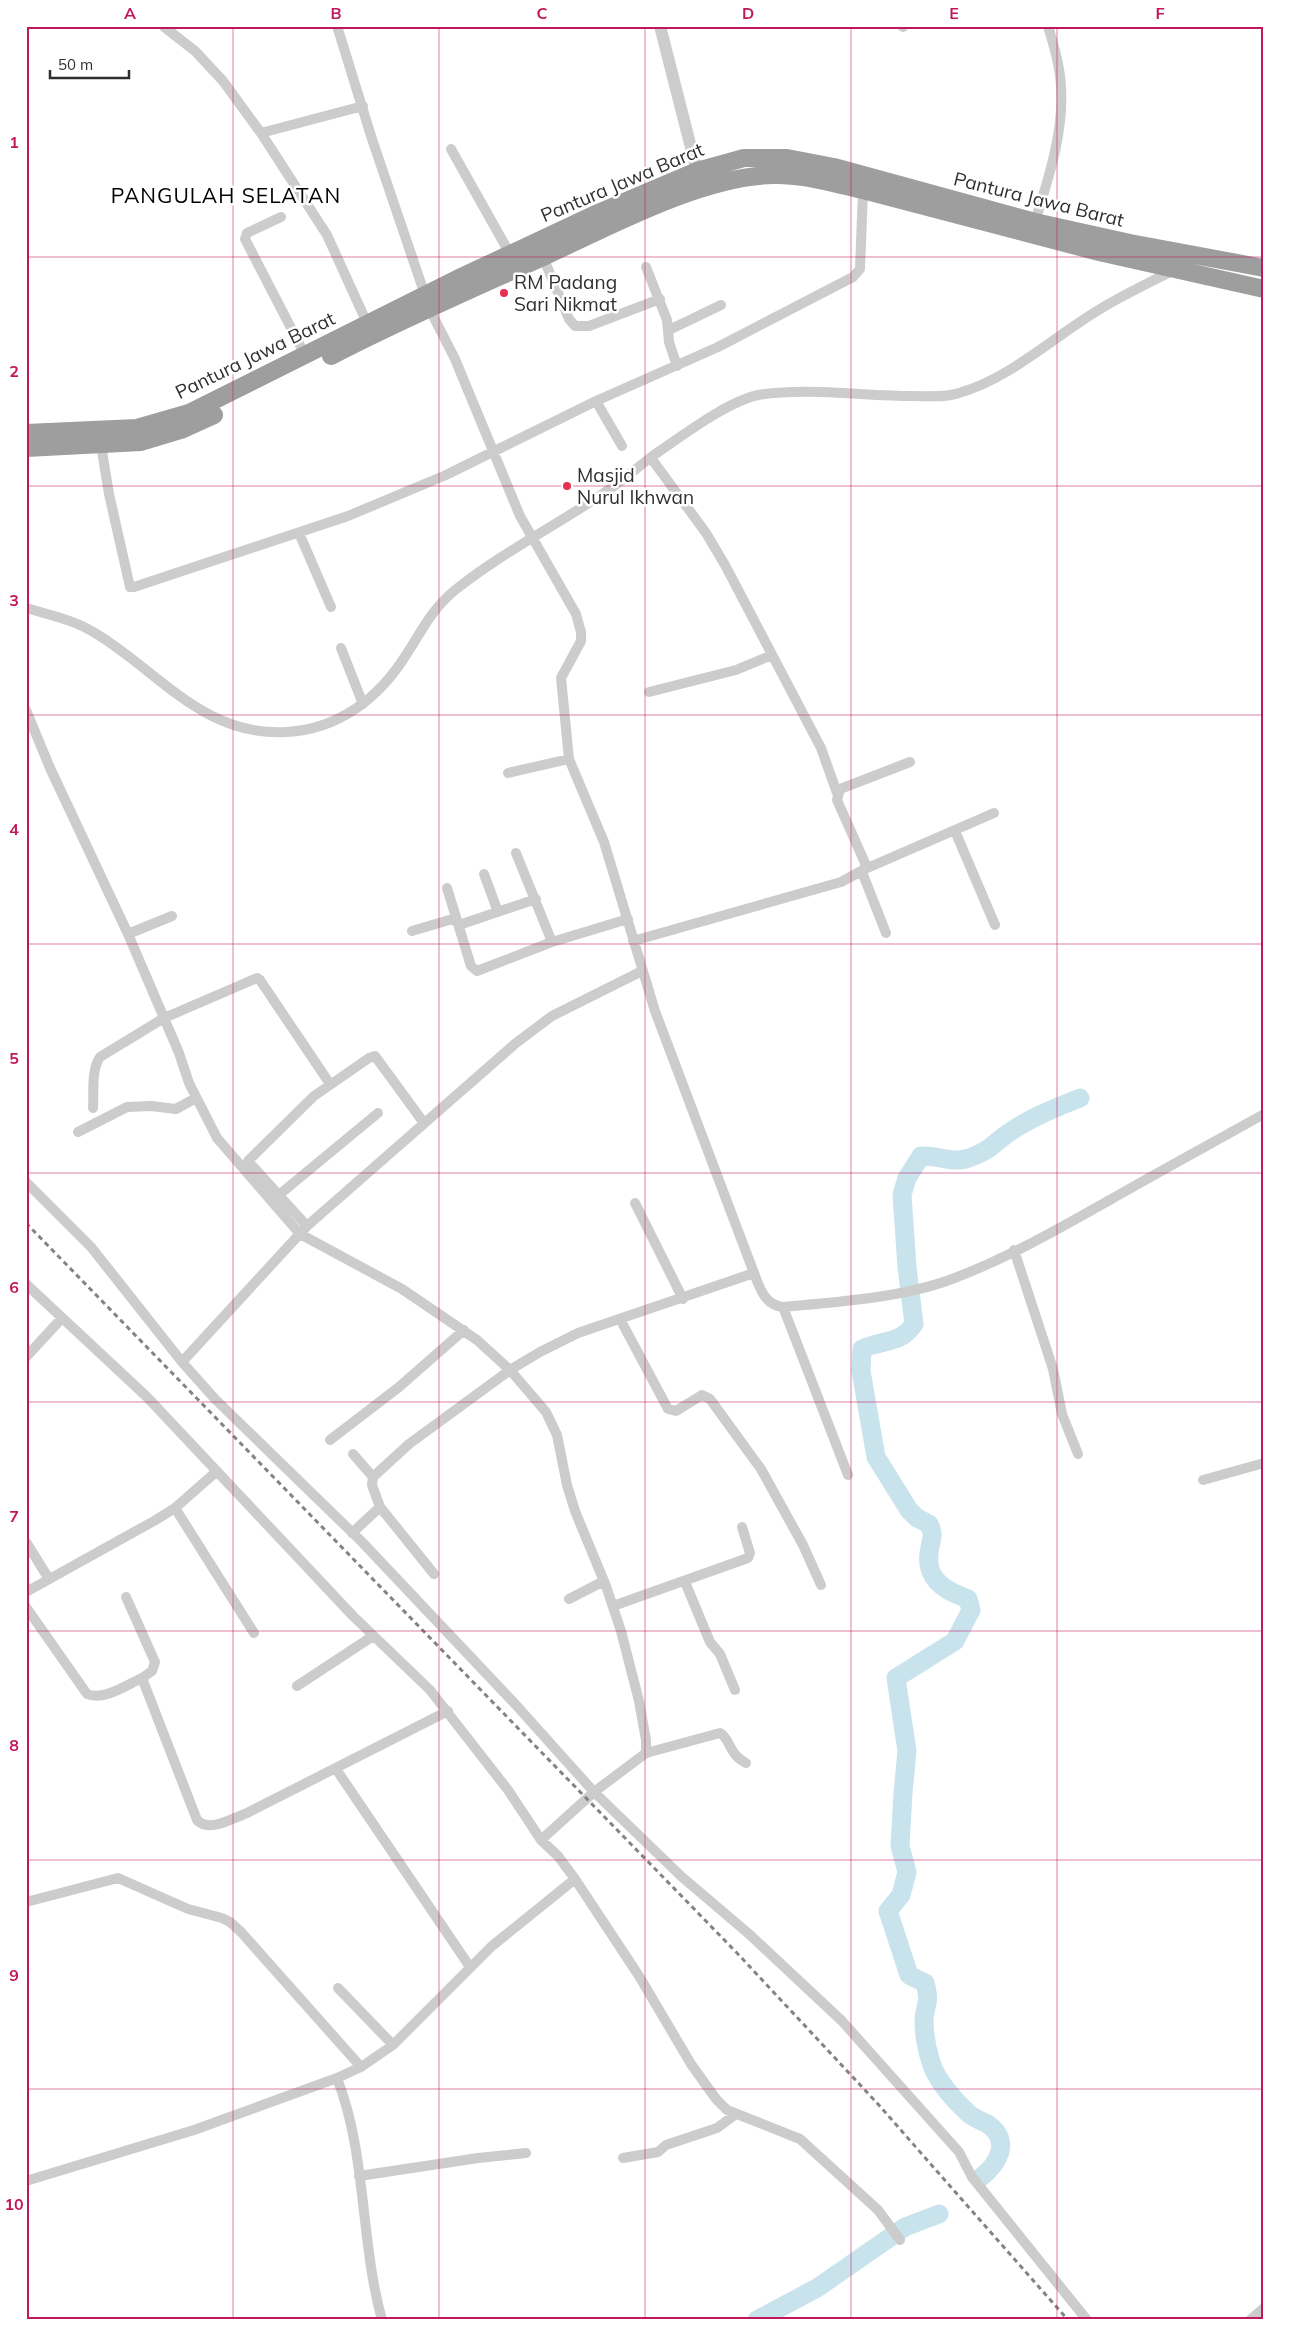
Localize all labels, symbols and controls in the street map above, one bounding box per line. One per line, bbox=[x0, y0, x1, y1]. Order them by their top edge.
text: A bbox=[124, 3, 136, 23]
text: B bbox=[330, 3, 342, 23]
text: C bbox=[537, 3, 548, 23]
text: D bbox=[742, 3, 754, 23]
text: E bbox=[949, 3, 959, 23]
text: F bbox=[1155, 3, 1165, 23]
scale bar bbox=[50, 48, 129, 80]
text: 50 m bbox=[58, 55, 93, 74]
text: 1 bbox=[9, 132, 19, 152]
street label: Pantura Jawa Barat bbox=[537, 137, 707, 227]
street label: Pantura Jawa Barat bbox=[951, 166, 1127, 232]
district label: PANGULAH SELATAN bbox=[111, 182, 341, 208]
place label: RM Padang Sari Nikmat bbox=[514, 270, 617, 316]
marker: RM Padang Sari Nikmat bbox=[498, 287, 510, 299]
street label: Pantura Jawa Barat bbox=[171, 306, 339, 404]
text: 2 bbox=[9, 361, 19, 381]
place label: Masjid Nurul Ikhwan bbox=[577, 463, 694, 509]
marker: Masjid Nurul Ikhwan bbox=[561, 480, 573, 492]
text: 3 bbox=[9, 590, 19, 610]
text: 4 bbox=[9, 819, 19, 839]
text: 5 bbox=[9, 1048, 19, 1068]
text: 6 bbox=[9, 1277, 19, 1297]
text: 7 bbox=[9, 1506, 19, 1526]
text: 8 bbox=[9, 1735, 19, 1755]
text: 9 bbox=[9, 1965, 19, 1985]
text: 10 bbox=[4, 2194, 24, 2214]

